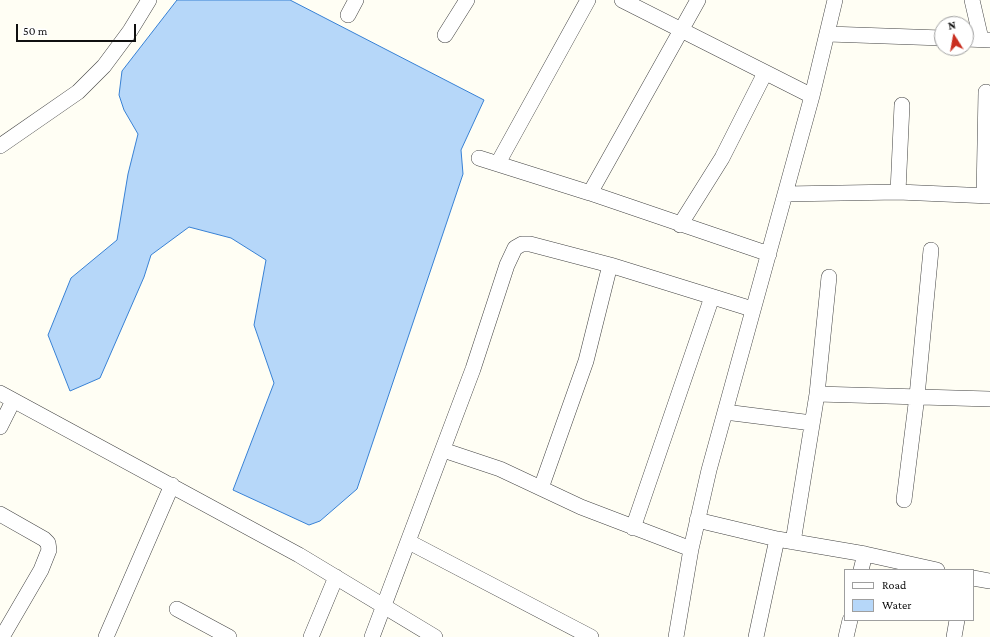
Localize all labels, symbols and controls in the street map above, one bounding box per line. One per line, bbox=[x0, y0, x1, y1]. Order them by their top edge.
scale bar bbox=[18, 16, 138, 42]
north arrow bbox=[934, 16, 974, 56]
text: N bbox=[947, 19, 957, 32]
text: 50 m bbox=[23, 24, 47, 38]
legend bbox=[844, 569, 974, 621]
text: Road bbox=[882, 578, 906, 592]
text: Water bbox=[882, 598, 911, 612]

